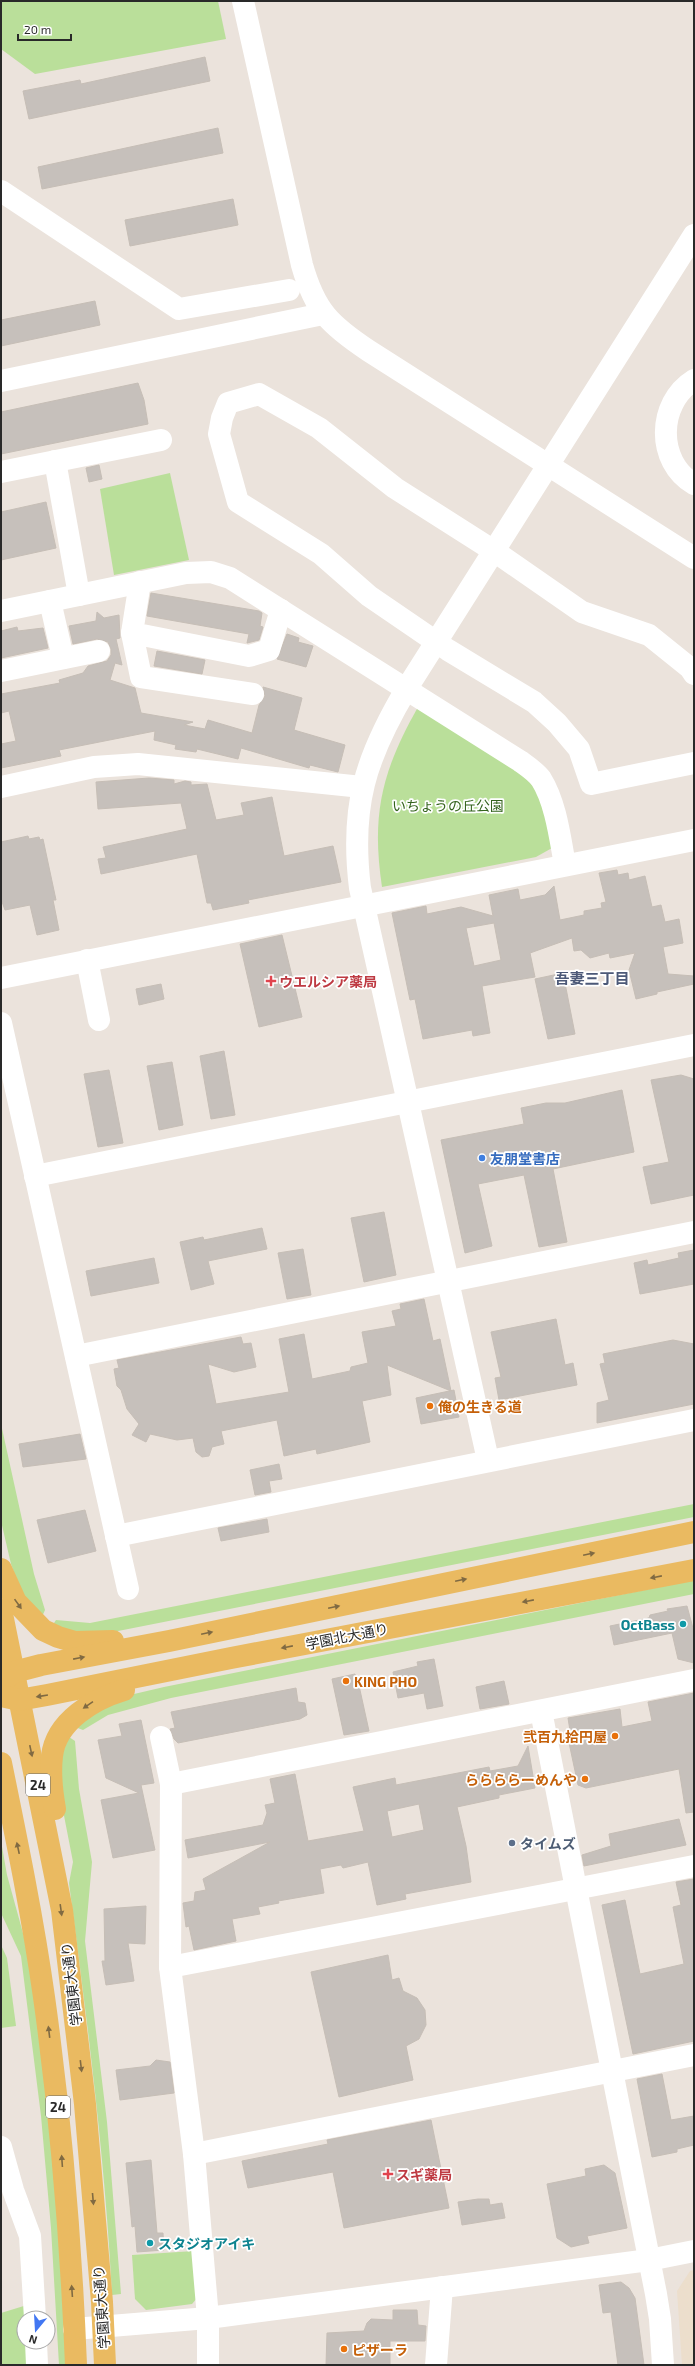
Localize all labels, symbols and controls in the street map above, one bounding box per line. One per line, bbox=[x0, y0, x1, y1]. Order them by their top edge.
scale bar bbox=[18, 16, 71, 42]
text: 20 m bbox=[24, 22, 51, 36]
park label: いちょうの丘公園 bbox=[392, 797, 504, 814]
district label: 吾妻三丁目 bbox=[554, 969, 630, 987]
place label: ウエルシア薬局 bbox=[279, 973, 377, 990]
marker: ウエルシア薬局 bbox=[266, 976, 276, 986]
place label: 友朋堂書店 bbox=[490, 1150, 560, 1167]
marker: 友朋堂書店 bbox=[477, 1153, 487, 1163]
place label: 俺の生きる道 bbox=[438, 1398, 522, 1415]
marker: 俺の生きる道 bbox=[425, 1401, 435, 1411]
one-way arrow bbox=[582, 1550, 595, 1556]
one-way arrow bbox=[650, 1574, 662, 1580]
one-way arrow bbox=[455, 1577, 468, 1583]
one-way arrow bbox=[14, 1598, 22, 1609]
one-way arrow bbox=[522, 1599, 534, 1605]
one-way arrow bbox=[328, 1603, 340, 1609]
place label: OctBass bbox=[621, 1616, 675, 1633]
marker: OctBass bbox=[678, 1619, 688, 1629]
street label: 学園北大通り bbox=[304, 1620, 390, 1652]
one-way arrow bbox=[201, 1630, 213, 1636]
one-way arrow bbox=[281, 1644, 293, 1650]
one-way arrow bbox=[73, 1655, 85, 1661]
place label: KING PHO bbox=[354, 1673, 417, 1690]
marker: KING PHO bbox=[341, 1676, 351, 1686]
one-way arrow bbox=[36, 1693, 48, 1699]
one-way arrow bbox=[83, 1702, 94, 1709]
place label: 弐百九拾円屋 bbox=[523, 1728, 607, 1745]
marker: 弐百九拾円屋 bbox=[610, 1731, 620, 1741]
one-way arrow bbox=[28, 1745, 34, 1758]
place label: ららららーめんや bbox=[465, 1771, 577, 1788]
road number: 24 bbox=[26, 1774, 50, 1796]
marker: ららららーめんや bbox=[580, 1774, 590, 1784]
place label: タイムズ bbox=[520, 1835, 576, 1852]
marker: タイムズ bbox=[507, 1838, 517, 1848]
one-way arrow bbox=[15, 1842, 21, 1854]
one-way arrow bbox=[58, 1903, 64, 1916]
street label: 学園東大通り bbox=[57, 1941, 85, 2027]
one-way arrow bbox=[45, 2026, 52, 2038]
one-way arrow bbox=[77, 2060, 84, 2072]
road number: 24 bbox=[46, 2096, 70, 2118]
one-way arrow bbox=[59, 2155, 66, 2167]
place label: スギ薬局 bbox=[396, 2166, 452, 2183]
marker: スギ薬局 bbox=[383, 2169, 393, 2179]
one-way arrow bbox=[90, 2193, 96, 2205]
place label: スタジオアイキ bbox=[158, 2235, 255, 2252]
marker: スタジオアイキ bbox=[145, 2238, 155, 2248]
street label: 学園東大通り bbox=[90, 2265, 112, 2349]
one-way arrow bbox=[68, 2285, 75, 2297]
north arrow bbox=[16, 2310, 56, 2350]
text: N bbox=[27, 2333, 39, 2347]
place label: ピザーラ bbox=[352, 2341, 408, 2358]
marker: ピザーラ bbox=[339, 2344, 349, 2354]

